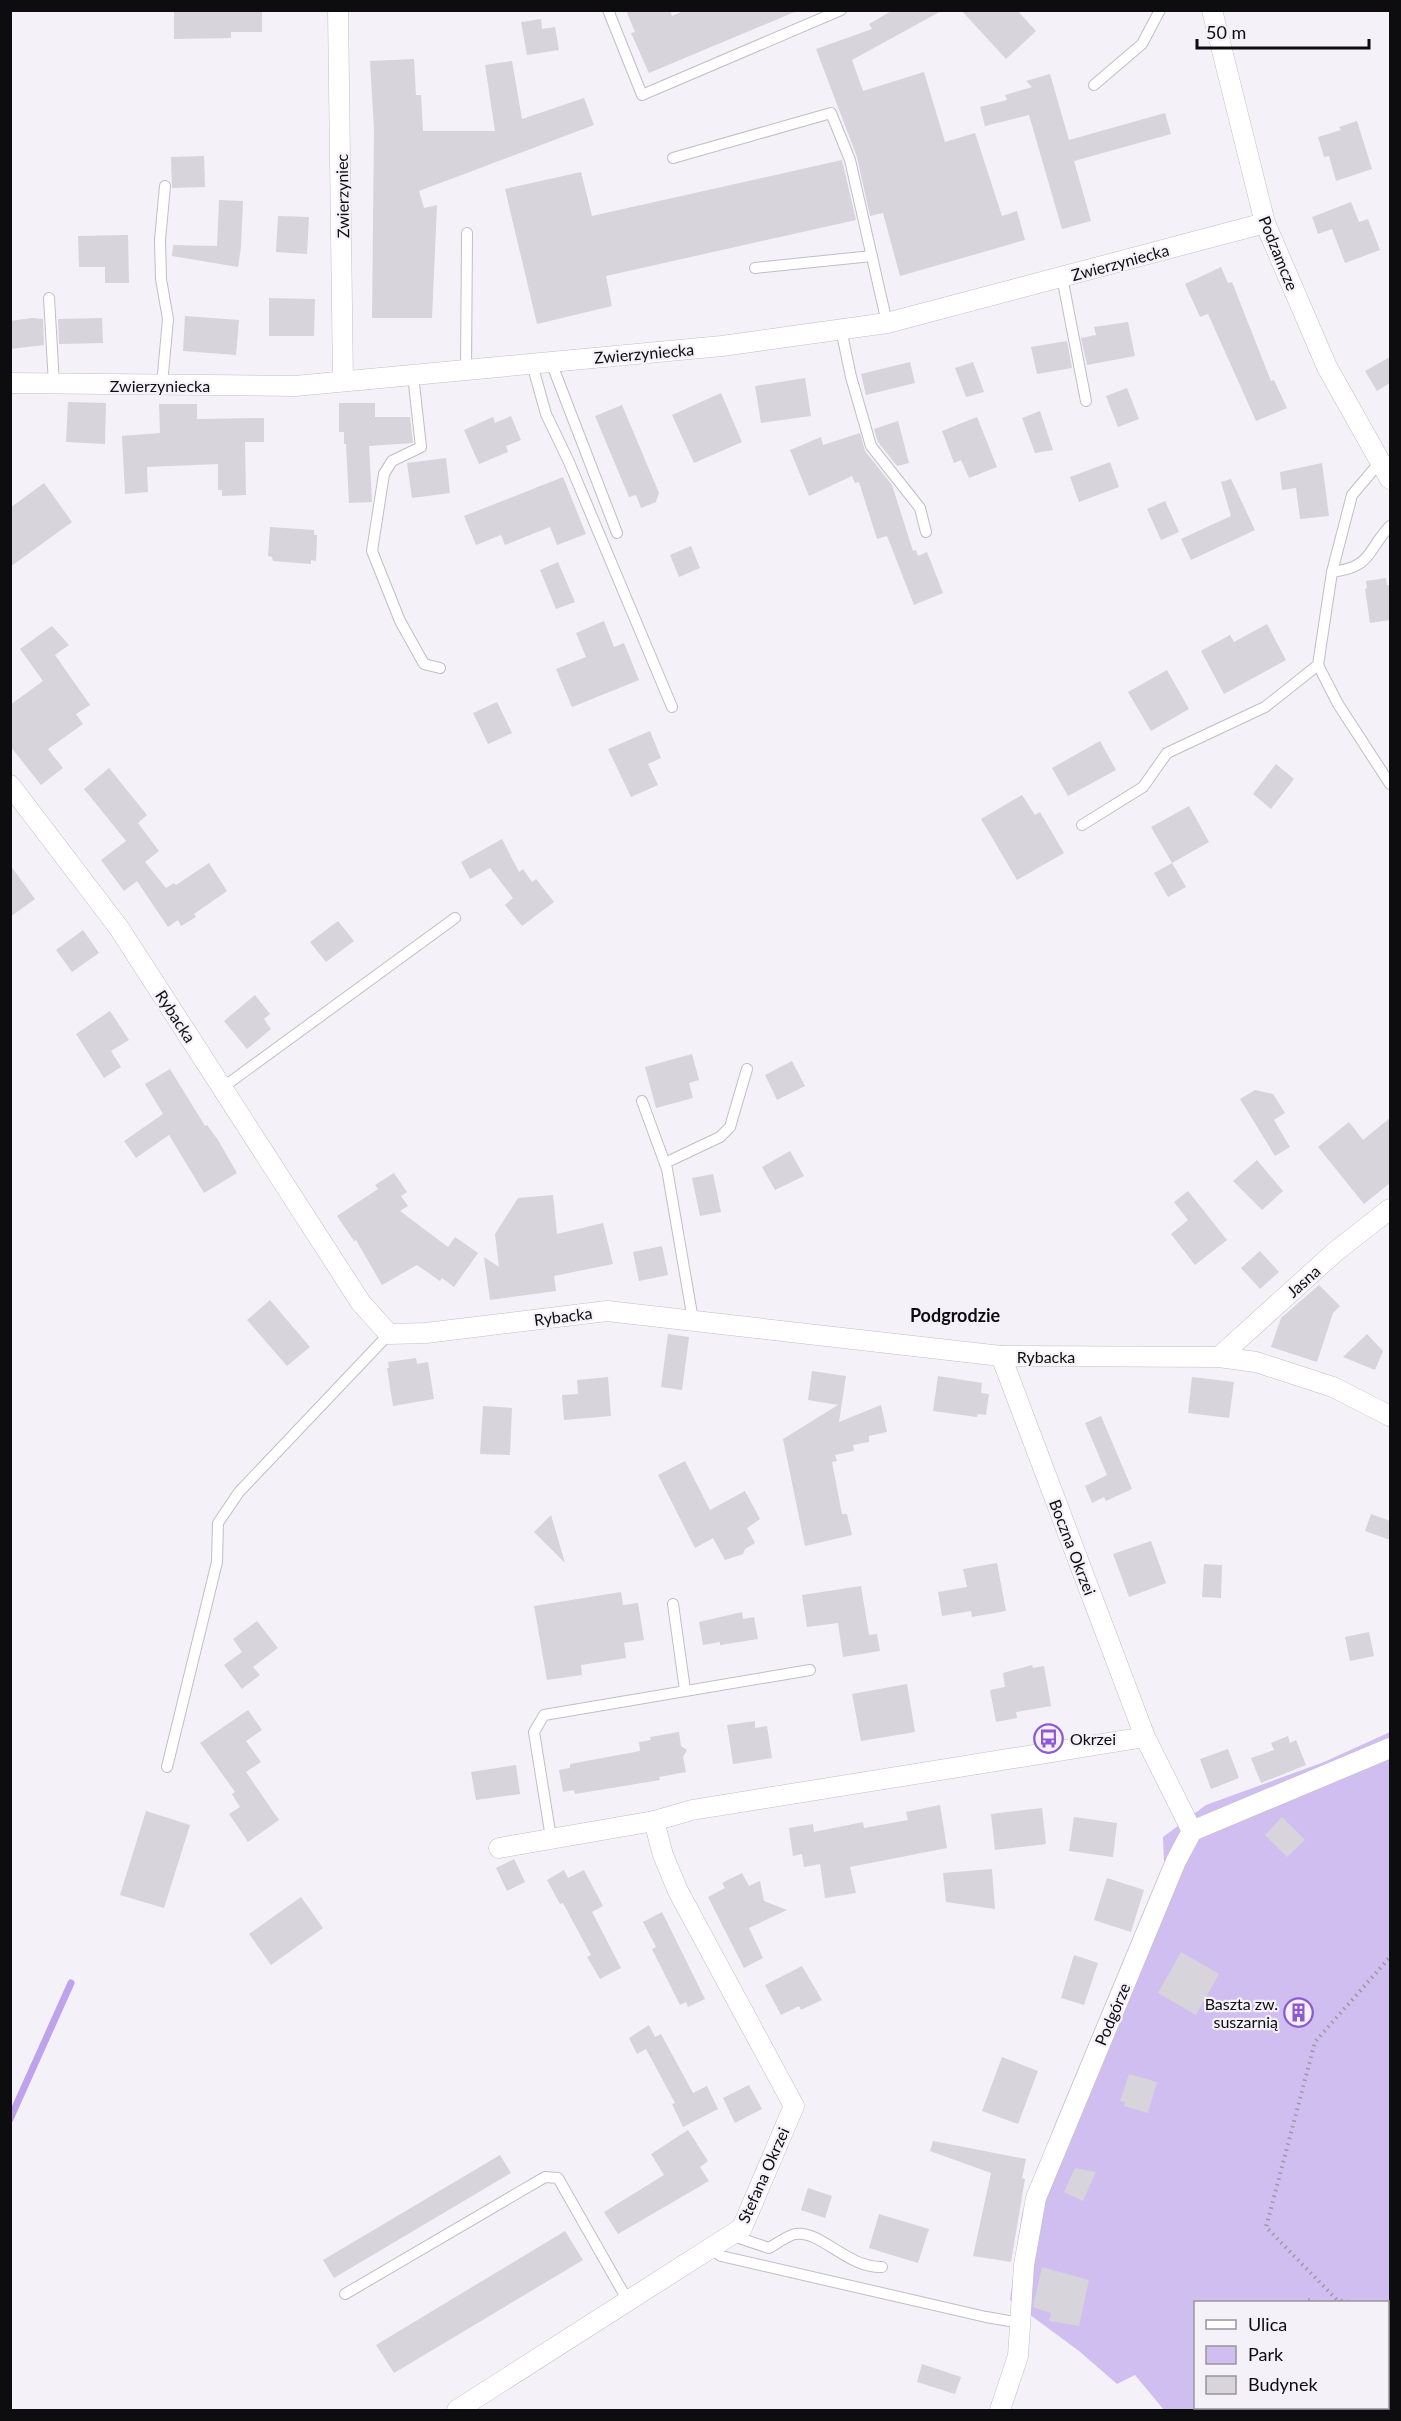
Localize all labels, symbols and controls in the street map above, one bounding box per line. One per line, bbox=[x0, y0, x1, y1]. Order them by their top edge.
scale bar bbox=[1197, 12, 1370, 50]
text: 50 m bbox=[1206, 21, 1246, 43]
street label: Zwierzyniec bbox=[332, 153, 352, 238]
street label: Podzamcze bbox=[1255, 213, 1303, 293]
street label: Zwierzyniecka bbox=[1069, 240, 1171, 284]
street label: Zwierzyniecka bbox=[593, 339, 695, 367]
street label: Zwierzyniecka bbox=[110, 376, 210, 395]
street label: Rybacka bbox=[152, 986, 200, 1046]
street label: Jasna bbox=[1282, 1261, 1324, 1301]
street label: Rybacka bbox=[533, 1303, 593, 1329]
district label: Podgrodzie bbox=[910, 1304, 1001, 1326]
street label: Rybacka bbox=[1017, 1347, 1075, 1366]
street label: Boczna Okrzei bbox=[1046, 1496, 1100, 1598]
bus stop icon: Okrzei bbox=[1033, 1722, 1065, 1754]
place label: Okrzei bbox=[1070, 1729, 1116, 1748]
street label: Podgórze bbox=[1090, 1980, 1134, 2048]
place label: Baszta zw. suszarnią bbox=[1205, 1994, 1278, 2031]
building icon: Baszta zw. suszarnią bbox=[1283, 1996, 1315, 2028]
street label: Stefana Okrzei bbox=[733, 2124, 793, 2226]
legend bbox=[1194, 2301, 1389, 2409]
text: Ulica bbox=[1248, 2313, 1287, 2335]
text: Park bbox=[1248, 2343, 1284, 2365]
text: Budynek bbox=[1248, 2373, 1318, 2395]

